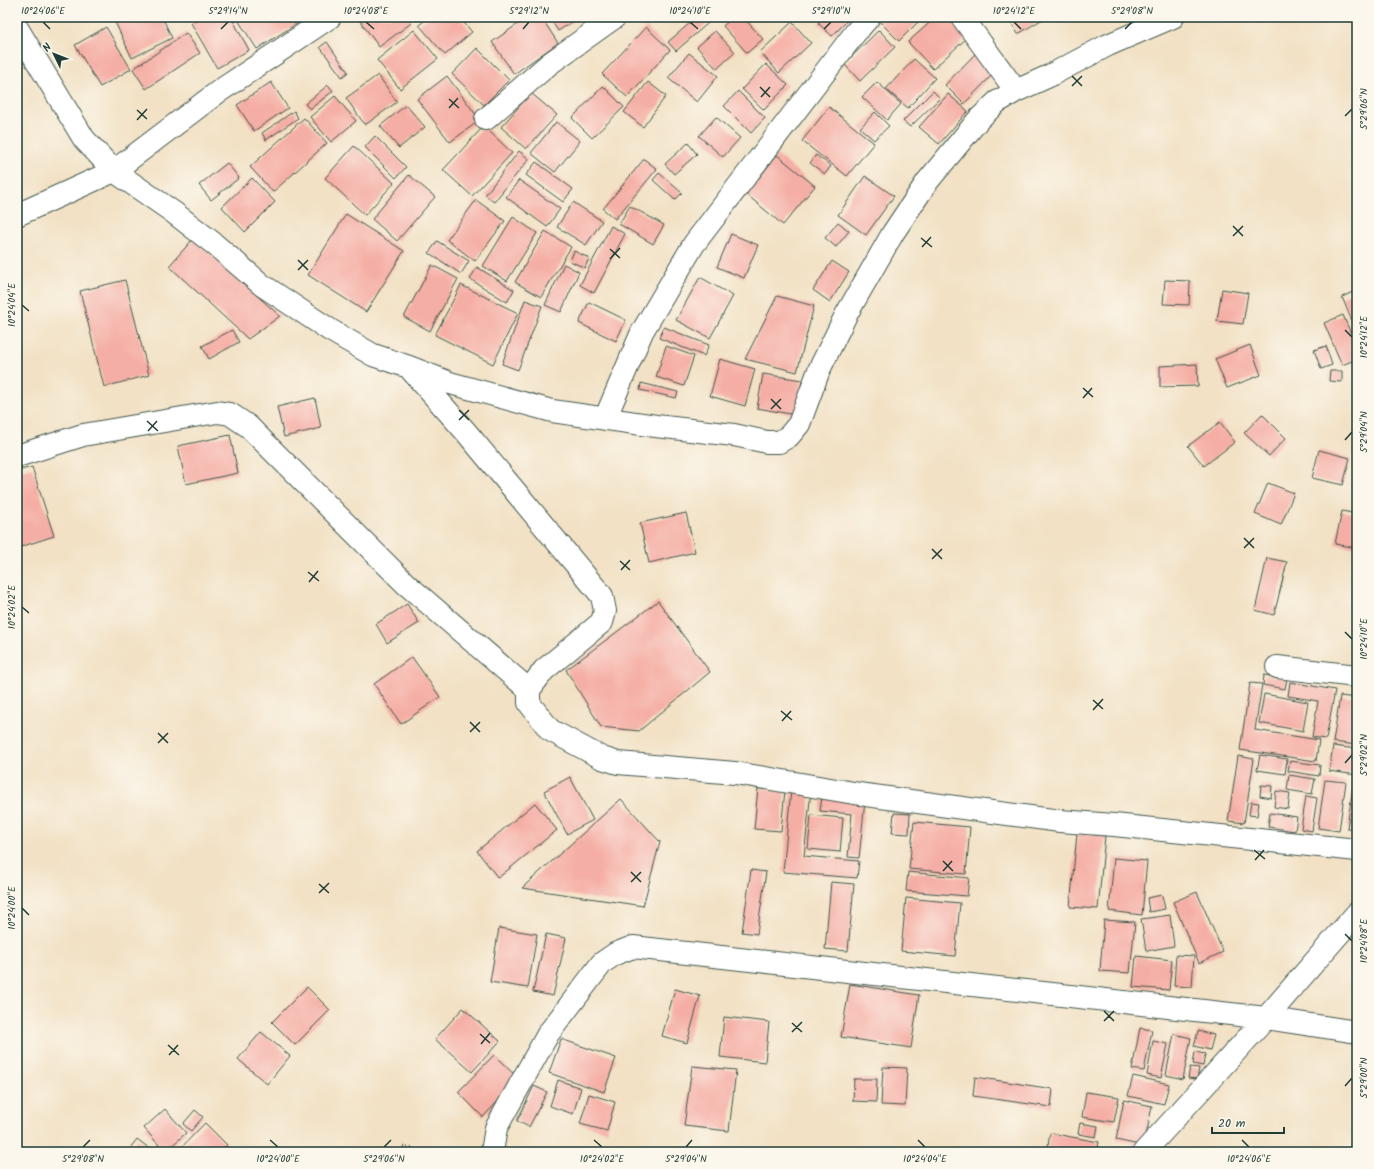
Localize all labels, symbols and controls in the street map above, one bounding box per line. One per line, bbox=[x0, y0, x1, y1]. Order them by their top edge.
text: 10°24'06"E bbox=[21, 3, 66, 19]
text: 5°29'14"N bbox=[208, 3, 248, 19]
text: 10°24'08"E bbox=[344, 3, 389, 19]
text: 5°29'12"N bbox=[509, 3, 549, 19]
text: 10°24'10"E bbox=[669, 3, 712, 19]
text: 5°29'10"N bbox=[811, 3, 851, 19]
text: 10°24'12"E bbox=[993, 3, 1036, 19]
text: 5°29'08"N bbox=[1111, 3, 1153, 19]
north arrow bbox=[34, 34, 74, 74]
text: N bbox=[38, 39, 56, 57]
text: 5°29'06"N bbox=[1356, 88, 1372, 130]
text: 10°24'04"E bbox=[4, 282, 20, 327]
text: 10°24'12"E bbox=[1356, 315, 1372, 358]
text: 5°29'04"N bbox=[1356, 411, 1372, 453]
text: 10°24'02"E bbox=[4, 584, 20, 629]
text: 10°24'10"E bbox=[1356, 617, 1372, 660]
text: 5°29'02"N bbox=[1356, 734, 1372, 776]
text: 10°24'00"E bbox=[4, 885, 20, 930]
text: 10°24'08"E bbox=[1356, 918, 1372, 963]
text: 5°29'00"N bbox=[1356, 1057, 1372, 1098]
scale bar bbox=[1212, 1109, 1284, 1135]
text: 20 m bbox=[1218, 1114, 1246, 1133]
text: 5°29'08"N bbox=[62, 1151, 104, 1167]
text: 10°24'00"E bbox=[256, 1151, 301, 1167]
text: 5°29'06"N bbox=[363, 1151, 405, 1167]
text: 10°24'02"E bbox=[580, 1151, 625, 1167]
text: 5°29'04"N bbox=[665, 1151, 707, 1167]
text: 10°24'04"E bbox=[903, 1151, 948, 1167]
text: 10°24'06"E bbox=[1227, 1151, 1272, 1167]

